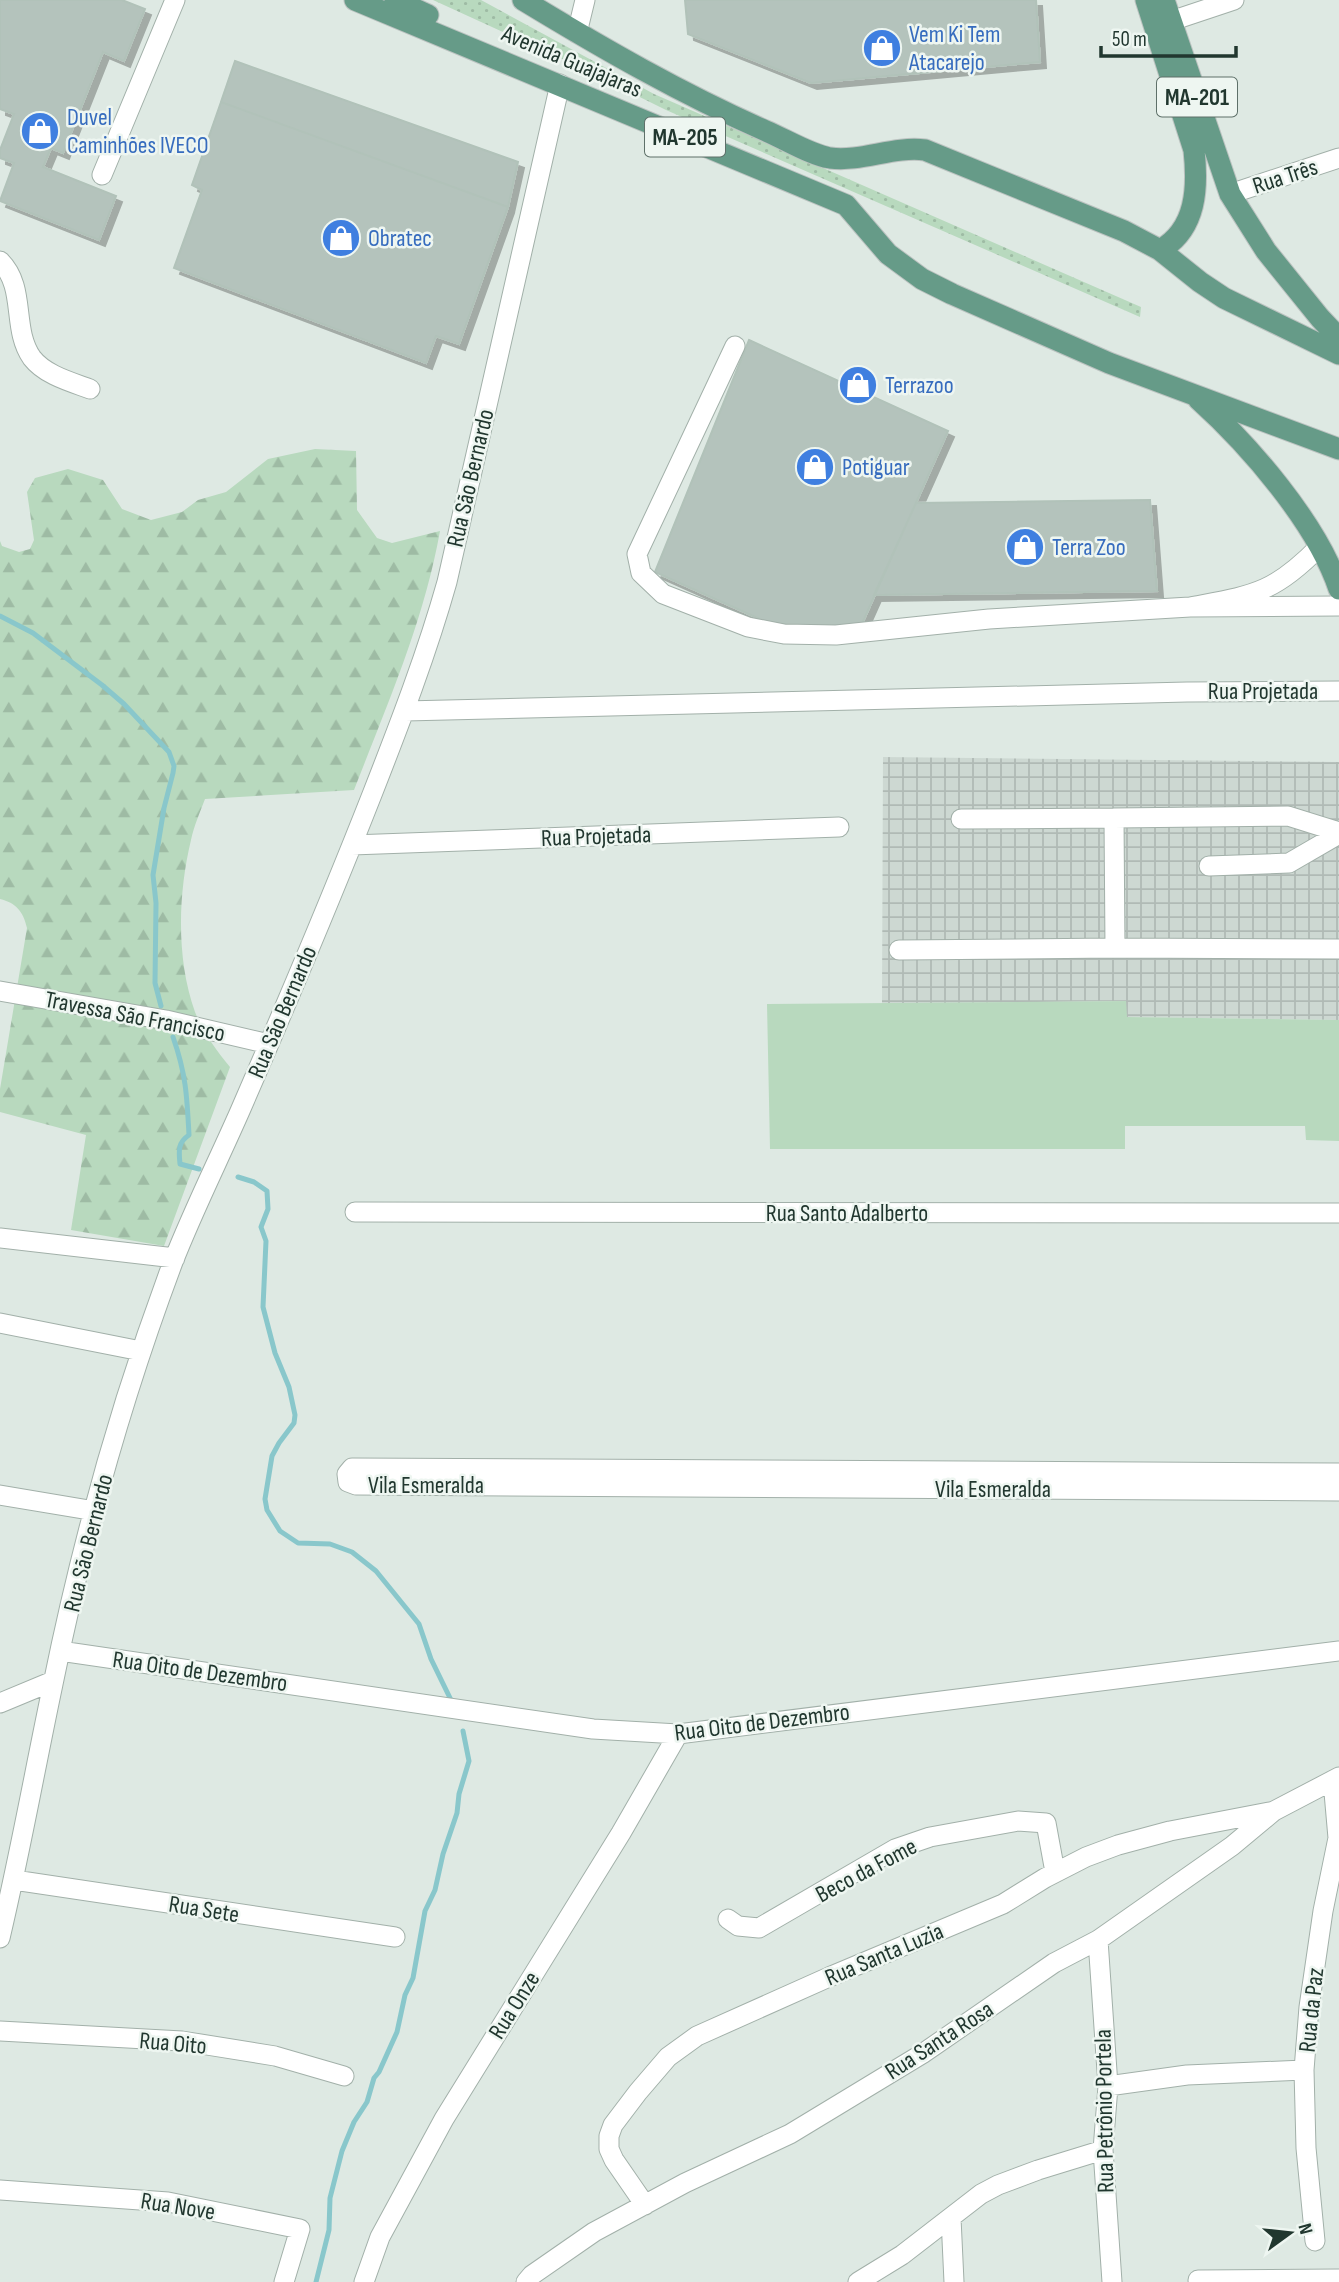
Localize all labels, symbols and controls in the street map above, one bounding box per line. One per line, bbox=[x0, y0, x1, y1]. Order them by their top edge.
scale bar bbox=[1101, 14, 1236, 58]
street label: Avenida Guajajaras bbox=[497, 19, 646, 104]
place label: Vem Ki Tem Atacarejo bbox=[908, 20, 1000, 77]
shop icon: Vem Ki Tem Atacarejo bbox=[861, 27, 903, 69]
text: 50 m bbox=[1112, 27, 1147, 52]
road number: MA-201 bbox=[1157, 78, 1237, 116]
place label: Duvel Caminhões IVECO bbox=[67, 103, 208, 160]
shop icon: Duvel Caminhões IVECO bbox=[19, 110, 61, 152]
road number: MA-205 bbox=[645, 118, 725, 156]
street label: Rua Três bbox=[1249, 152, 1321, 201]
shop icon: Obratec bbox=[320, 217, 362, 259]
place label: Obratec bbox=[368, 224, 432, 253]
shop icon: Terrazoo bbox=[837, 364, 879, 406]
place label: Terrazoo bbox=[885, 371, 954, 400]
street label: Rua São Bernardo bbox=[441, 406, 500, 550]
shop icon: Potiguar bbox=[794, 446, 836, 488]
place label: Potiguar bbox=[842, 453, 910, 482]
shop icon: Terra Zoo bbox=[1004, 526, 1046, 568]
place label: Terra Zoo bbox=[1052, 533, 1126, 562]
street label: Rua Projetada bbox=[1208, 677, 1318, 706]
street label: Rua Projetada bbox=[540, 820, 652, 853]
street label: Rua São Bernardo bbox=[242, 942, 323, 1083]
street label: Travessa São Francisco bbox=[42, 985, 227, 1048]
street label: Rua Santo Adalberto bbox=[766, 1199, 928, 1228]
street label: Rua São Bernardo bbox=[57, 1471, 120, 1615]
street label: Vila Esmeralda bbox=[368, 1471, 484, 1500]
street label: Vila Esmeralda bbox=[935, 1475, 1051, 1504]
street label: Rua Oito de Dezembro bbox=[111, 1645, 289, 1698]
street label: Rua Oito de Dezembro bbox=[673, 1697, 851, 1748]
street label: Beco da Fome bbox=[811, 1832, 922, 1909]
street label: Rua Sete bbox=[167, 1890, 241, 1929]
street label: Rua Santa Luzia bbox=[821, 1917, 948, 1992]
street label: Rua Onze bbox=[482, 1966, 546, 2044]
street label: Rua da Paz bbox=[1293, 1966, 1330, 2054]
street label: Rua Santa Rosa bbox=[880, 1995, 999, 2086]
street label: Rua Oito bbox=[138, 2026, 208, 2061]
street label: Rua Petrônio Portela bbox=[1089, 2029, 1120, 2193]
street label: Rua Nove bbox=[139, 2186, 217, 2227]
north arrow bbox=[1255, 2198, 1325, 2268]
text: N bbox=[1293, 2221, 1317, 2237]

